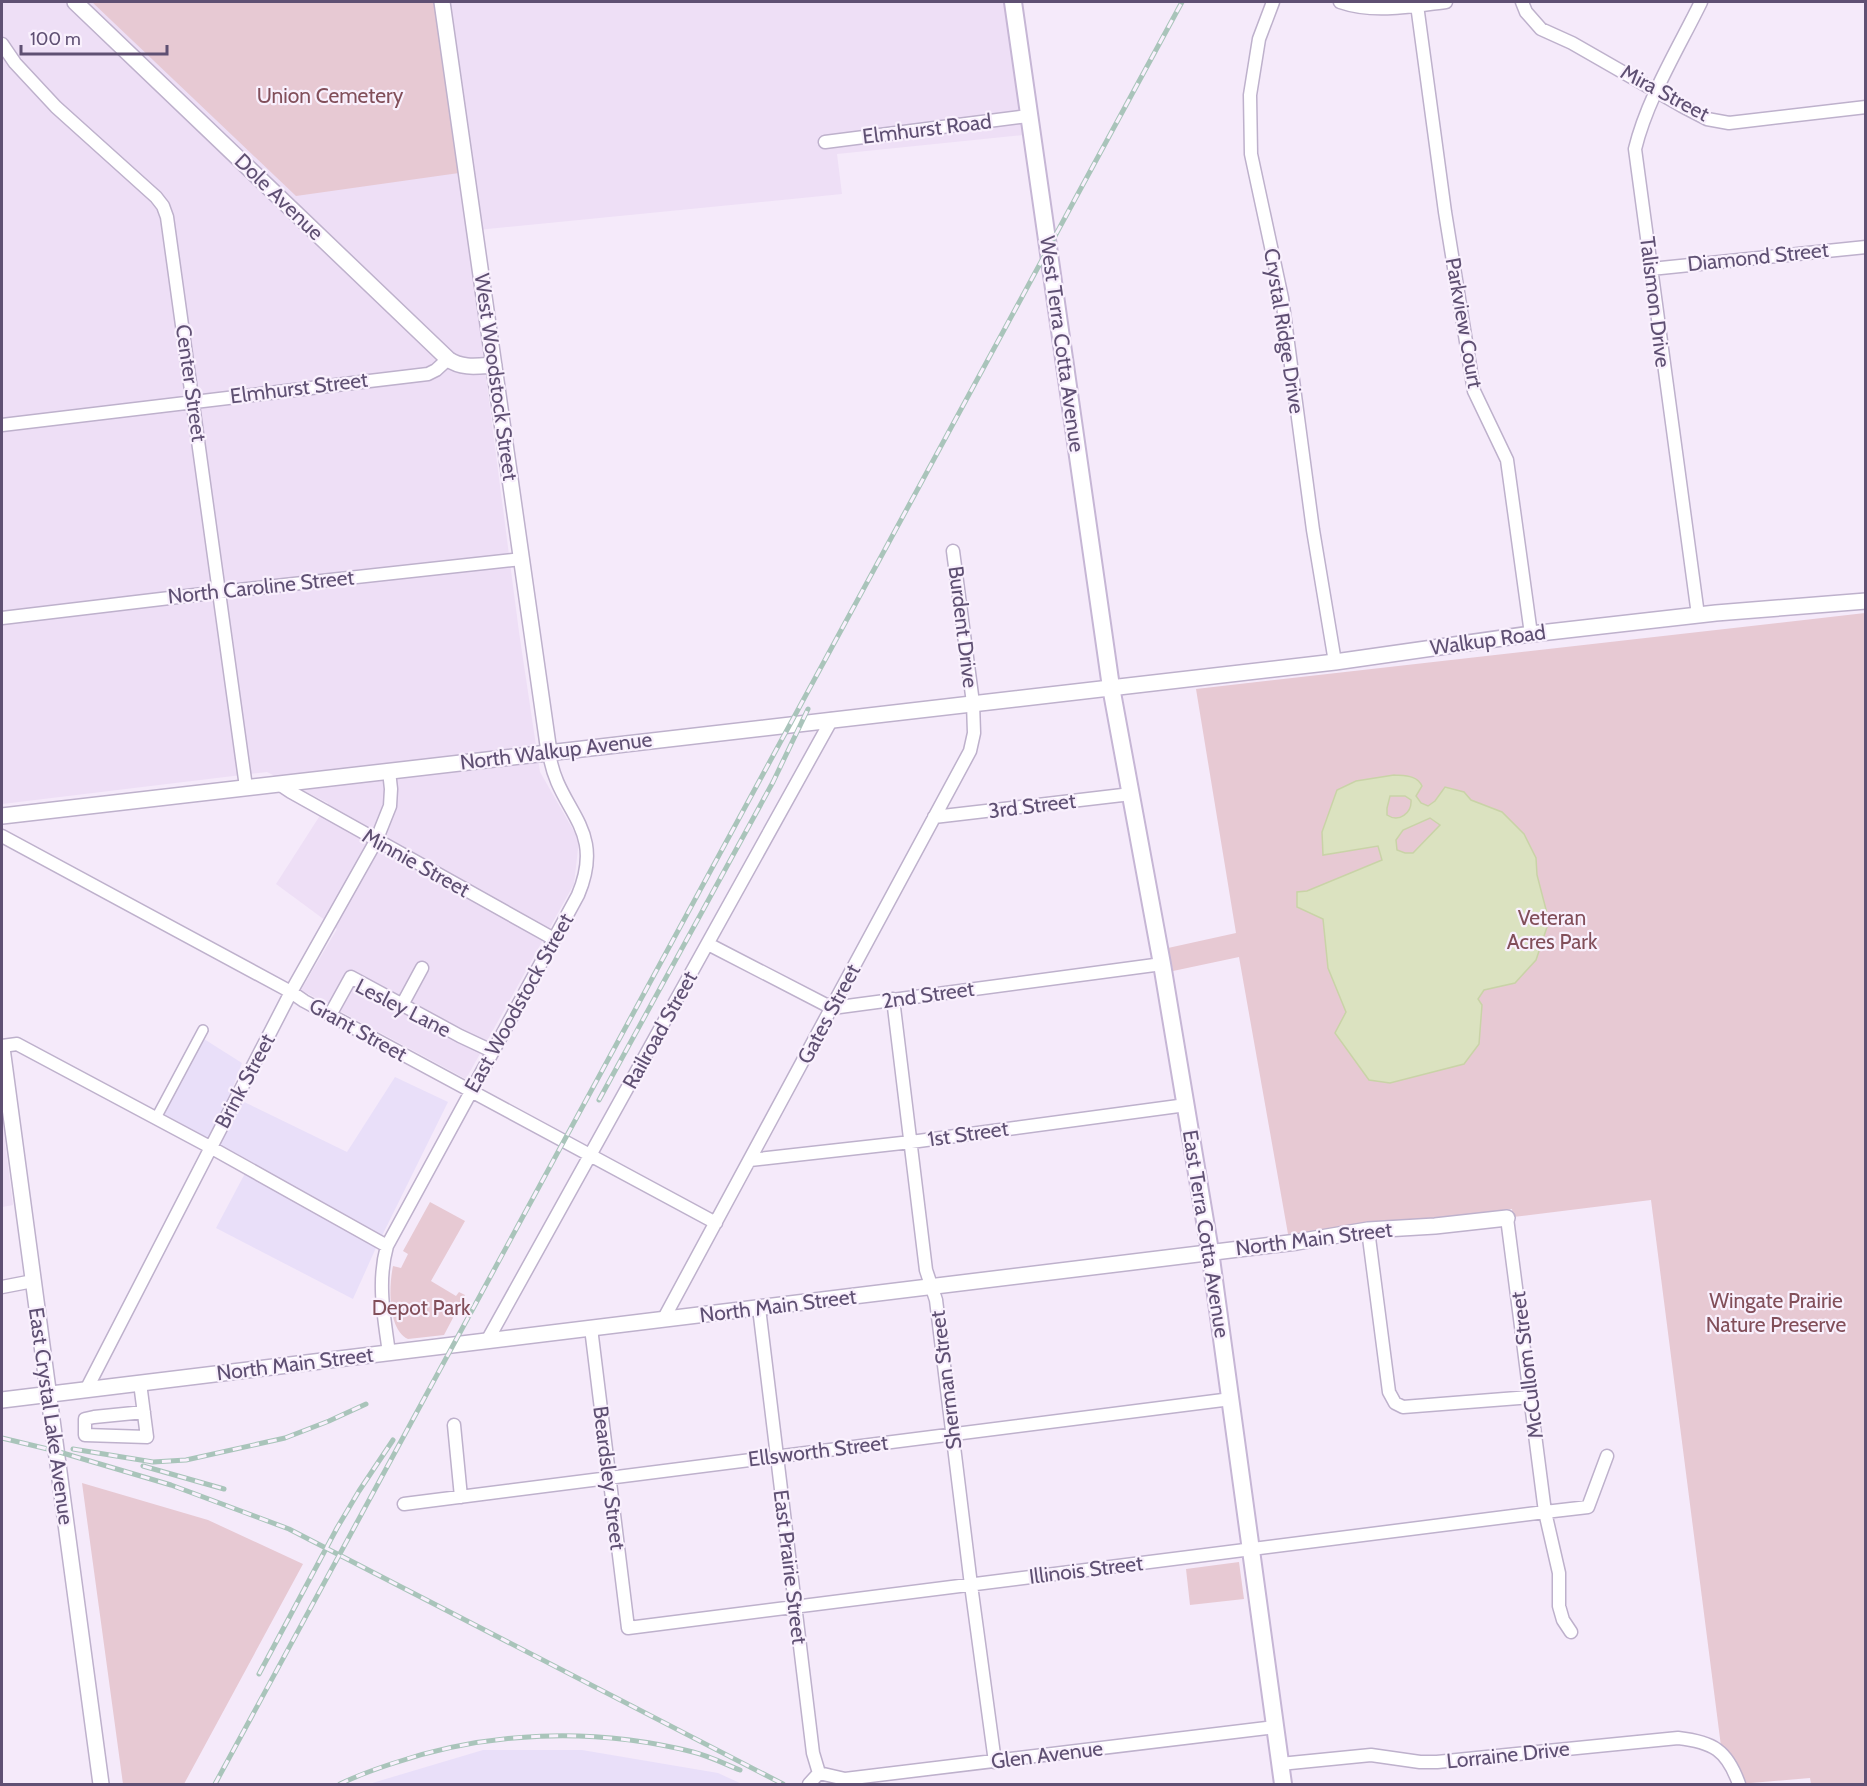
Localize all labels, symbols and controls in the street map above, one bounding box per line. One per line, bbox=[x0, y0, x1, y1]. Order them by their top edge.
scale bar bbox=[21, 18, 166, 56]
text: 100 m bbox=[30, 28, 81, 50]
street label: Mira Street bbox=[1617, 59, 1714, 126]
park label: Union Cemetery bbox=[257, 83, 404, 108]
street label: Elmhurst Road bbox=[861, 108, 993, 149]
street label: Dole Avenue bbox=[230, 148, 329, 245]
street label: West Terra Cotta Avenue bbox=[1035, 234, 1090, 454]
street label: Talismon Drive bbox=[1635, 235, 1676, 369]
street label: Diamond Street bbox=[1686, 237, 1830, 276]
street label: Crystal Ridge Drive bbox=[1259, 246, 1310, 416]
street label: Parkview Court bbox=[1441, 256, 1488, 390]
street label: West Woodstock Street bbox=[470, 272, 523, 482]
street label: Center Street bbox=[171, 323, 212, 443]
street label: Elmhurst Street bbox=[229, 367, 369, 408]
street label: North Caroline Street bbox=[166, 564, 355, 609]
street label: Burdent Drive bbox=[944, 565, 983, 690]
street label: Walkup Road bbox=[1429, 619, 1547, 660]
street label: North Walkup Avenue bbox=[458, 726, 654, 775]
street label: 3rd Street bbox=[987, 788, 1077, 823]
street label: Minnie Street bbox=[358, 823, 474, 902]
park label: Veteran Acres Park bbox=[1507, 905, 1598, 954]
street label: East Woodstock Street bbox=[459, 909, 578, 1097]
street label: Gates Street bbox=[792, 960, 865, 1068]
street label: Railroad Street bbox=[617, 967, 702, 1093]
street label: Lesley Lane bbox=[351, 973, 455, 1042]
street label: 2nd Street bbox=[880, 976, 976, 1013]
street label: Grant Street bbox=[305, 992, 411, 1067]
street label: Brink Street bbox=[209, 1029, 280, 1132]
street label: 1st Street bbox=[926, 1115, 1010, 1152]
street label: East Terra Cotta Avenue bbox=[1178, 1128, 1235, 1340]
street label: North Main Street bbox=[1234, 1216, 1394, 1261]
street label: North Main Street bbox=[698, 1283, 858, 1328]
park label: Wingate Prairie Nature Preserve bbox=[1706, 1288, 1846, 1337]
street label: McCullom Street bbox=[1505, 1290, 1548, 1440]
park label: Depot Park bbox=[372, 1295, 471, 1320]
street label: East Crystal Lake Avenue bbox=[24, 1306, 79, 1526]
street label: Sherman Street bbox=[925, 1309, 966, 1451]
street label: North Main Street bbox=[215, 1341, 375, 1386]
street label: Beardsley Street bbox=[588, 1405, 631, 1551]
street label: Ellsworth Street bbox=[747, 1430, 889, 1471]
street label: East Prairie Street bbox=[769, 1488, 812, 1646]
street label: Illinois Street bbox=[1028, 1550, 1144, 1589]
street label: Glen Avenue bbox=[990, 1735, 1105, 1774]
street label: Lorraine Drive bbox=[1445, 1736, 1571, 1773]

